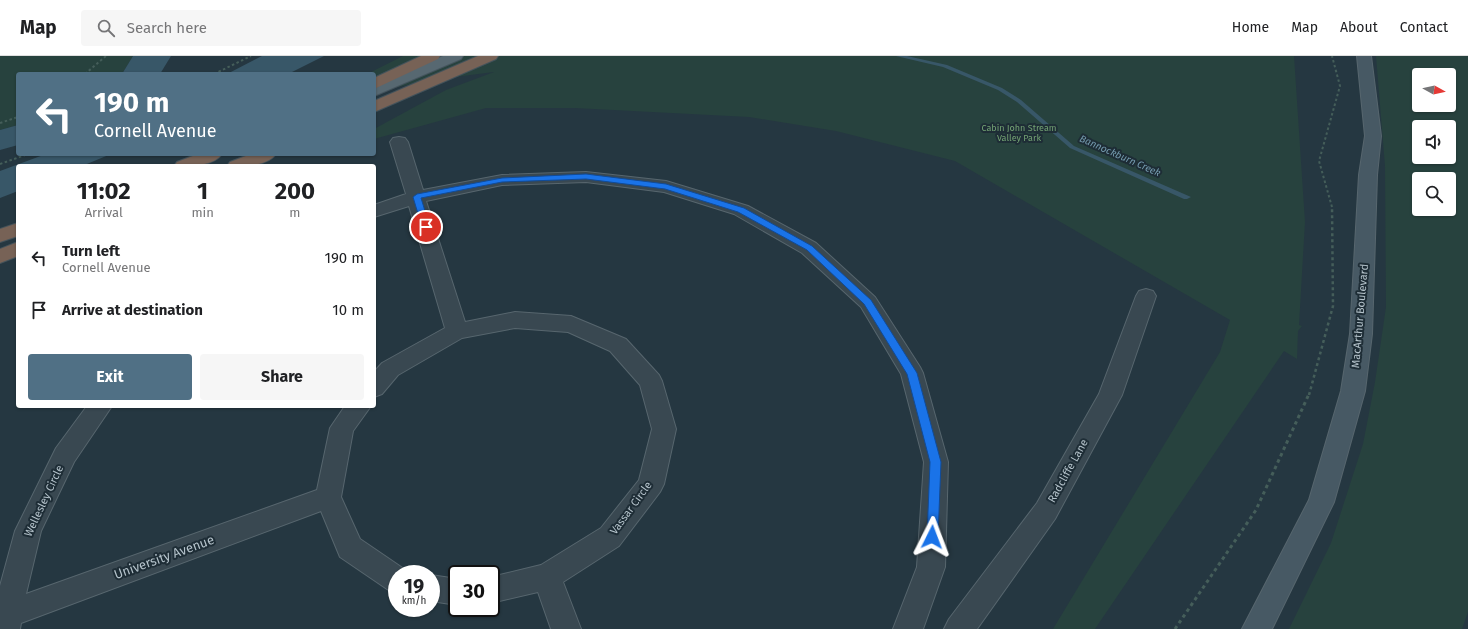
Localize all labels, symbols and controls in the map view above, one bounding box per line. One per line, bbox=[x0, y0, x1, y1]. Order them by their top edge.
search box bbox=[81, 10, 361, 46]
text: Map bbox=[20, 16, 57, 39]
icon: search bbox=[95, 17, 117, 39]
text: Search here bbox=[127, 19, 207, 37]
text: Home bbox=[1232, 19, 1269, 36]
text: Map bbox=[1291, 19, 1318, 36]
text: About bbox=[1340, 19, 1378, 36]
text: Contact bbox=[1400, 19, 1448, 36]
north arrow bbox=[1412, 68, 1456, 112]
map controls bbox=[1412, 68, 1456, 216]
text: 190 m bbox=[94, 86, 169, 119]
icon: left bbox=[28, 88, 80, 140]
text: Cornell Avenue bbox=[94, 120, 217, 142]
button: sound bbox=[1412, 120, 1456, 164]
park label: Cabin John Stream Valley Park bbox=[981, 123, 1057, 143]
water label: Bannockburn Creek bbox=[1078, 133, 1163, 180]
button: search bbox=[1412, 172, 1456, 216]
text: 11:02 bbox=[77, 177, 131, 205]
text: 1 bbox=[197, 177, 208, 205]
text: 200 bbox=[275, 177, 315, 205]
text: Arrival bbox=[85, 205, 123, 220]
text: min bbox=[191, 205, 214, 220]
text: m bbox=[289, 205, 301, 220]
pin bbox=[409, 210, 443, 244]
icon: arrive bbox=[415, 216, 437, 238]
text: Turn left bbox=[62, 242, 120, 260]
icon: left bbox=[28, 247, 50, 269]
text: 190 m bbox=[324, 249, 364, 267]
text: Cornell Avenue bbox=[62, 260, 151, 275]
street label: MacArthur Boulevard bbox=[1349, 263, 1371, 369]
icon: arrive bbox=[28, 299, 50, 321]
text: Arrive at destination bbox=[62, 301, 203, 319]
text: 10 m bbox=[332, 301, 364, 319]
button: Exit bbox=[28, 354, 192, 400]
button: Share bbox=[200, 354, 364, 400]
street label: Radcliffe Lane bbox=[1045, 437, 1091, 505]
street label: Wellesley Circle bbox=[22, 463, 66, 539]
street label: Vassar Circle bbox=[607, 479, 655, 537]
position arrow bbox=[911, 516, 953, 558]
street label: University Avenue bbox=[112, 532, 216, 582]
speed limit sign: 30 bbox=[448, 565, 500, 617]
text: 19 bbox=[404, 574, 424, 598]
text: km/h bbox=[402, 595, 426, 607]

